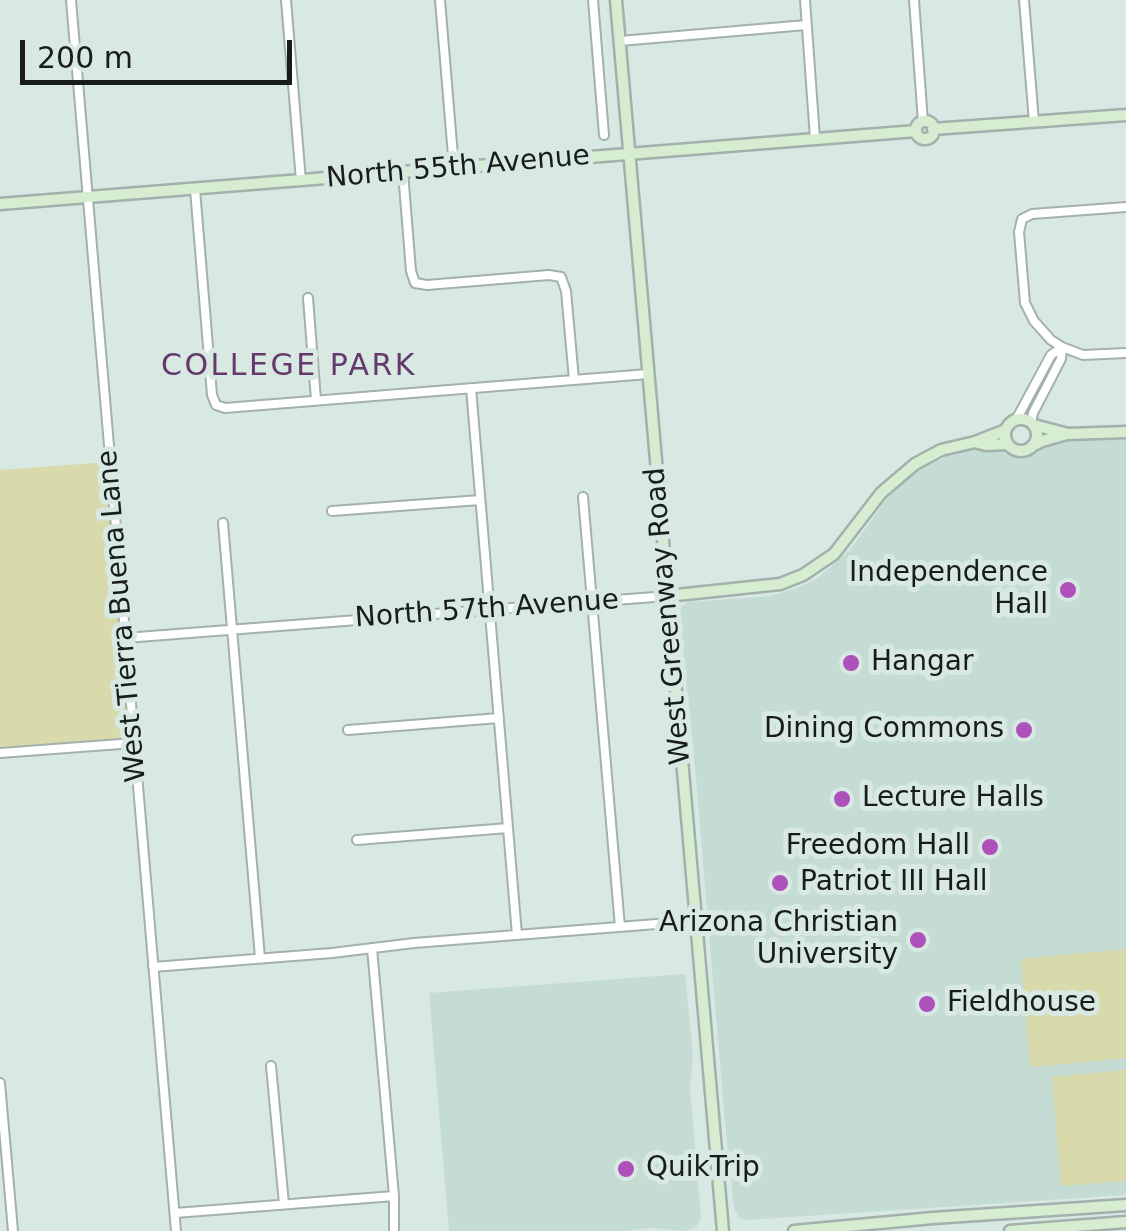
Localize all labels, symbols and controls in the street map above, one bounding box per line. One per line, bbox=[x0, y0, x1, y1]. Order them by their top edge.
scale bar bbox=[25, 20, 298, 82]
text: 200 m bbox=[37, 40, 133, 75]
street label: North 55th Avenue bbox=[325, 140, 591, 196]
district label: COLLEGE PARK bbox=[161, 349, 417, 385]
street label: West Tierra Buena Lane bbox=[92, 449, 154, 783]
street label: West Greenway Road bbox=[639, 466, 699, 766]
place label: Independence Hall bbox=[849, 557, 1048, 623]
marker: Independence Hall bbox=[1057, 579, 1079, 601]
street label: North 57th Avenue bbox=[354, 584, 620, 636]
place label: Hangar bbox=[871, 646, 973, 680]
marker: Hangar bbox=[840, 652, 862, 674]
place label: Dining Commons bbox=[764, 713, 1004, 747]
marker: Dining Commons bbox=[1013, 719, 1035, 741]
place label: Lecture Halls bbox=[862, 782, 1044, 816]
marker: Lecture Halls bbox=[831, 788, 853, 810]
place label: Freedom Hall bbox=[786, 830, 970, 864]
marker: Freedom Hall bbox=[979, 836, 1001, 858]
place label: Patriot III Hall bbox=[800, 866, 988, 900]
marker: Patriot III Hall bbox=[769, 872, 791, 894]
place label: Arizona Christian University bbox=[659, 907, 898, 973]
marker: Arizona Christian University bbox=[907, 929, 929, 951]
place label: Fieldhouse bbox=[947, 987, 1096, 1021]
marker: Fieldhouse bbox=[916, 993, 938, 1015]
place label: QuikTrip bbox=[646, 1152, 760, 1186]
marker: QuikTrip bbox=[615, 1158, 637, 1180]

